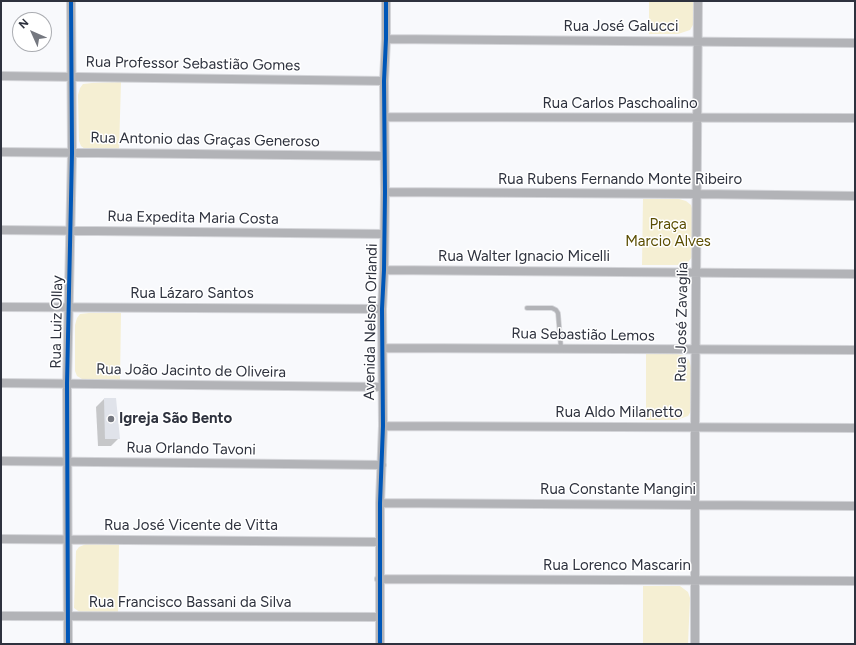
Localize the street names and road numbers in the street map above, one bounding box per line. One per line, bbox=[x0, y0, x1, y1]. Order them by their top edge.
street label: Rua José Galucci bbox=[564, 18, 678, 36]
street label: Rua Professor Sebastião Gomes bbox=[86, 53, 300, 75]
street label: Rua Carlos Paschoalino bbox=[542, 95, 698, 113]
street label: Rua Antonio das Graças Generoso bbox=[90, 129, 320, 151]
street label: Rua Rubens Fernando Monte Ribeiro bbox=[498, 171, 742, 189]
street label: Rua Expedita Maria Costa bbox=[107, 208, 279, 228]
street label: Avenida Nelson Orlandi bbox=[361, 243, 381, 401]
street label: Rua Walter Ignacio Micelli bbox=[438, 248, 610, 266]
street label: Rua José Zavaglia bbox=[672, 262, 692, 382]
street label: Rua Luiz Ollay bbox=[47, 275, 67, 369]
street label: Rua Lázaro Santos bbox=[130, 285, 254, 303]
street label: Rua Sebastião Lemos bbox=[511, 325, 655, 345]
street label: Rua João Jacinto de Oliveira bbox=[96, 360, 286, 382]
street label: Rua Aldo Milanetto bbox=[555, 404, 683, 422]
street label: Rua Orlando Tavoni bbox=[126, 439, 256, 459]
street label: Rua Constante Mangini bbox=[540, 481, 696, 499]
street label: Rua José Vicente de Vitta bbox=[104, 517, 278, 535]
street label: Rua Lorenco Mascarin bbox=[543, 557, 691, 575]
street label: Rua Francisco Bassani da Silva bbox=[89, 594, 291, 612]

